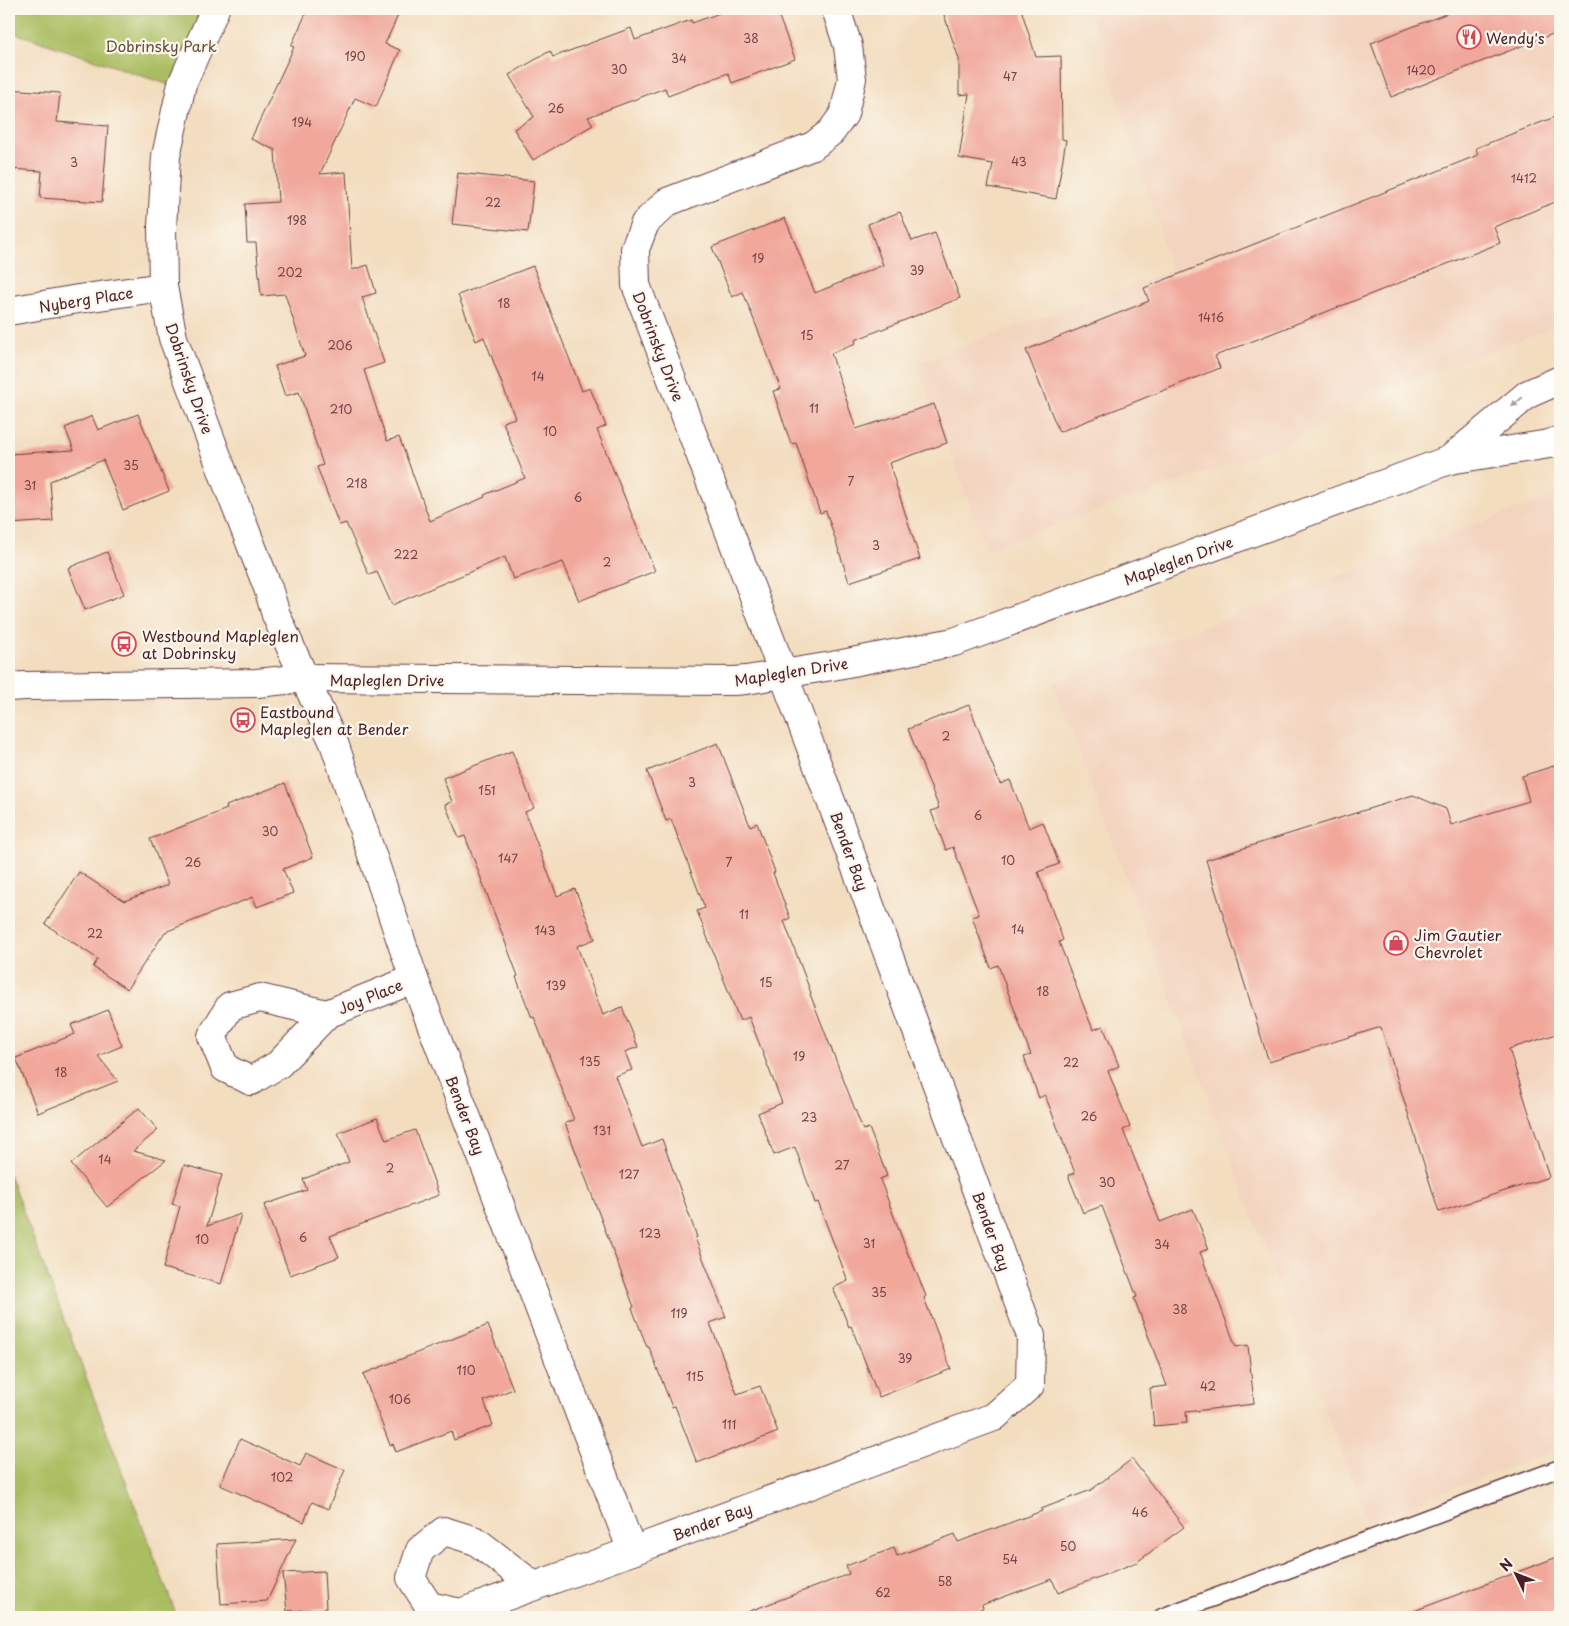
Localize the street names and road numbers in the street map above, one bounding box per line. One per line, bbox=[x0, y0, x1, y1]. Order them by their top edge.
street label: Nyberg Place bbox=[37, 280, 135, 318]
street label: Dobrinsky Drive bbox=[627, 287, 691, 405]
street label: Dobrinsky Drive bbox=[160, 319, 220, 437]
street label: Mapleglen Drive bbox=[1120, 530, 1236, 590]
street label: Mapleglen Drive bbox=[733, 651, 849, 691]
street label: Mapleglen Drive bbox=[330, 668, 444, 691]
street label: Bender Bay bbox=[825, 808, 875, 894]
street label: Joy Place bbox=[334, 973, 406, 1019]
street label: Bender Bay bbox=[440, 1072, 492, 1158]
street label: Bender Bay bbox=[967, 1188, 1017, 1274]
street label: Bender Bay bbox=[669, 1496, 755, 1546]

